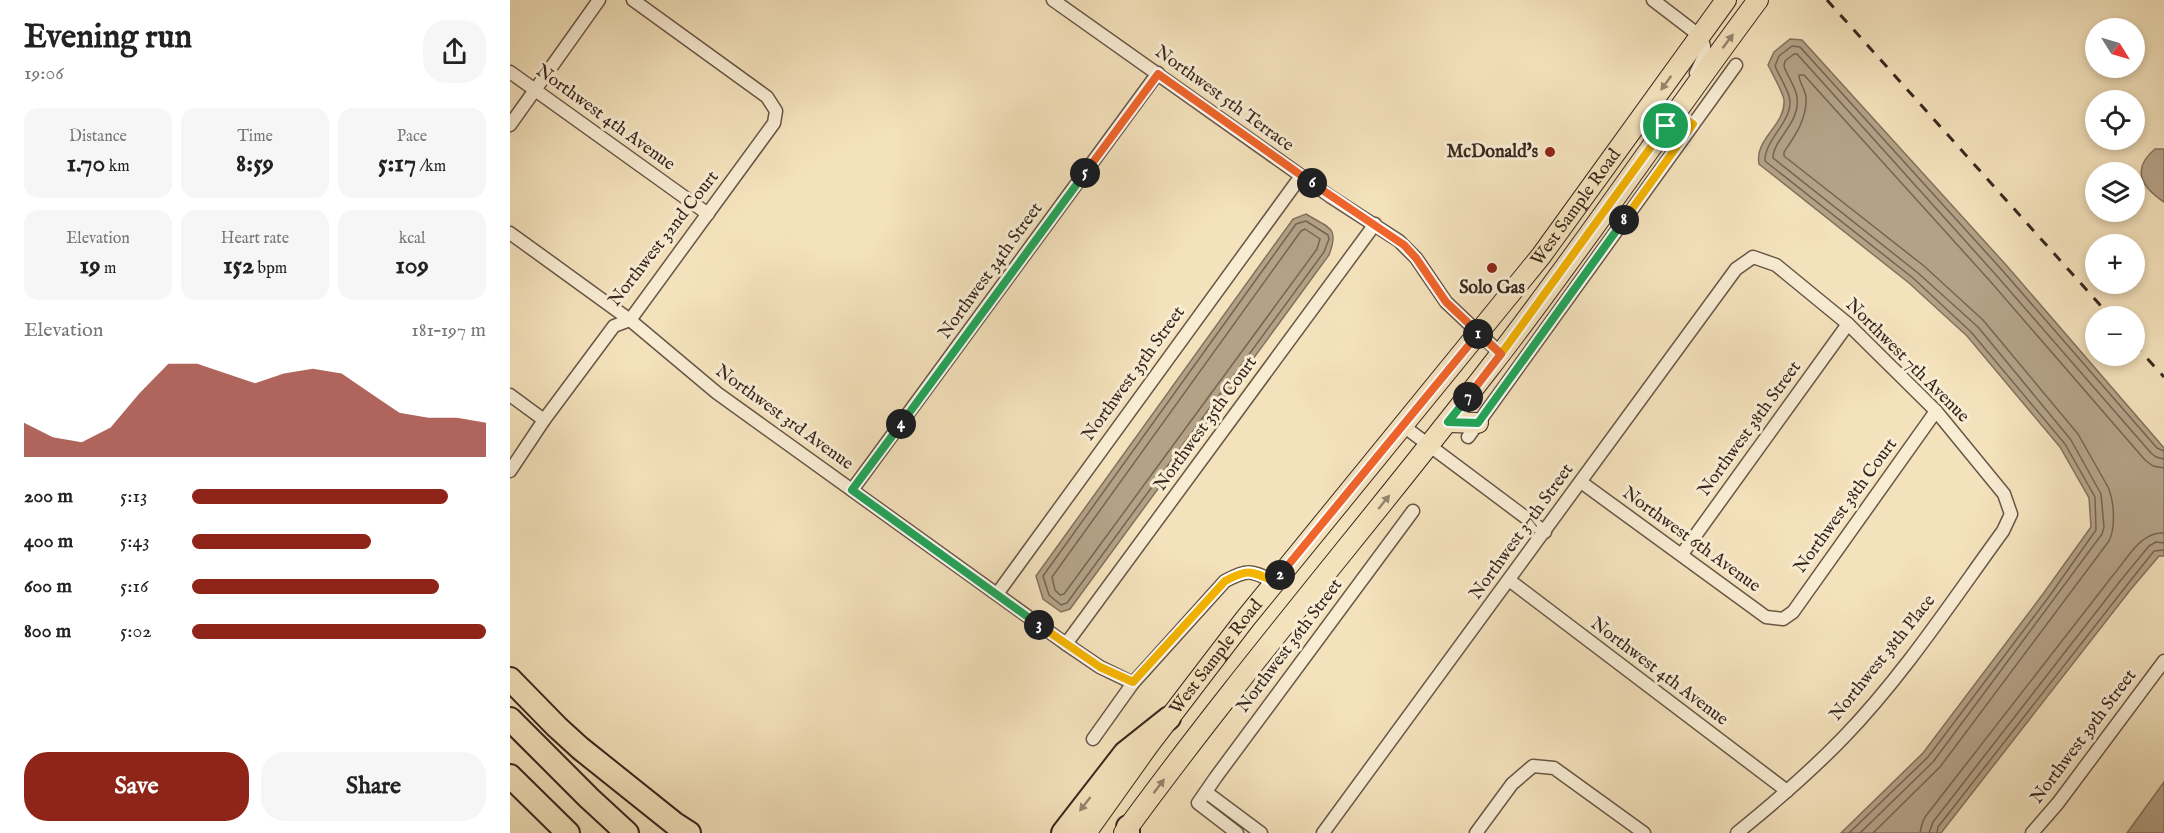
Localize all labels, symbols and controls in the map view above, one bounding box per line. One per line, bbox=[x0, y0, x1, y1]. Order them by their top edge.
text: Evening run bbox=[24, 17, 192, 59]
north arrow bbox=[2085, 18, 2145, 78]
map controls bbox=[2085, 18, 2145, 366]
button: share bbox=[423, 20, 486, 83]
one-way arrow bbox=[1721, 33, 1733, 48]
street label: Northwest 5th Terrace bbox=[1150, 41, 1298, 157]
street label: Northwest 4th Avenue bbox=[531, 60, 679, 176]
text: 19:06 bbox=[24, 61, 64, 86]
one-way arrow bbox=[1660, 76, 1672, 91]
button: locate bbox=[2085, 90, 2145, 150]
pin bbox=[1640, 100, 1691, 151]
icon: arrive bbox=[1649, 109, 1682, 142]
text: Distance bbox=[69, 127, 127, 147]
text: Time bbox=[237, 127, 273, 147]
text: Pace bbox=[397, 127, 427, 147]
place label: McDonald's bbox=[1446, 141, 1539, 164]
street label: West Sample Road bbox=[1526, 144, 1626, 271]
marker: McDonald's bbox=[1543, 145, 1557, 159]
text: 1.70 bbox=[66, 147, 105, 180]
text: 8:59 bbox=[236, 147, 274, 180]
text: 5:17 bbox=[378, 147, 416, 180]
text: km bbox=[105, 157, 130, 177]
text: /km bbox=[416, 157, 446, 177]
pin: 5 bbox=[1070, 158, 1100, 188]
button: layers bbox=[2085, 162, 2145, 222]
text: 5 bbox=[1082, 163, 1088, 183]
street label: Northwest 32nd Court bbox=[604, 166, 724, 312]
pin: 6 bbox=[1297, 168, 1327, 198]
text: 6 bbox=[1309, 173, 1315, 193]
street label: Northwest 34th Street bbox=[934, 198, 1048, 344]
pin: 8 bbox=[1609, 205, 1639, 235]
text: 8 bbox=[1621, 210, 1627, 230]
text: Elevation bbox=[66, 229, 130, 249]
text: Heart rate bbox=[221, 229, 289, 249]
text: kcal bbox=[399, 229, 425, 249]
button: + bbox=[2085, 234, 2145, 294]
text: 19 bbox=[80, 249, 101, 282]
text: 152 bbox=[223, 249, 254, 282]
text: 109 bbox=[395, 249, 429, 282]
text: m bbox=[101, 259, 116, 279]
text: bpm bbox=[254, 259, 287, 279]
marker: Solo Gas bbox=[1485, 261, 1499, 275]
place label: Solo Gas bbox=[1459, 277, 1526, 300]
street label: Northwest 7th Avenue bbox=[1840, 294, 1974, 428]
street label: Northwest 35th Street bbox=[1077, 302, 1191, 446]
button: − bbox=[2085, 306, 2145, 366]
text: Elevation bbox=[24, 318, 103, 343]
text: 181–197 m bbox=[411, 318, 486, 343]
pin: 1 bbox=[1463, 319, 1493, 349]
text: 1 bbox=[1475, 324, 1481, 344]
street label: Northwest 35th Court bbox=[1149, 352, 1263, 496]
street label: Northwest 38th Street bbox=[1693, 357, 1807, 501]
street label: Northwest 3rd Avenue bbox=[710, 360, 858, 476]
pin: 7 bbox=[1453, 382, 1483, 412]
text: 7 bbox=[1464, 387, 1472, 407]
pin: 4 bbox=[886, 409, 916, 439]
text: 4 bbox=[897, 414, 905, 434]
street label: Northwest 38th Court bbox=[1789, 434, 1903, 578]
street label: Northwest 37th Street bbox=[1465, 459, 1579, 605]
street label: Northwest 6th Avenue bbox=[1617, 482, 1765, 598]
text: 200 m bbox=[24, 484, 73, 509]
text: 5:13 bbox=[120, 484, 147, 509]
one-way arrow bbox=[1377, 494, 1390, 509]
text: 400 m bbox=[24, 529, 73, 554]
text: 5:43 bbox=[120, 529, 150, 554]
pin: 2 bbox=[1265, 560, 1295, 590]
text: 2 bbox=[1276, 565, 1284, 585]
text: 600 m bbox=[24, 574, 72, 599]
text: 5:16 bbox=[120, 574, 148, 599]
street label: Northwest 36th Street bbox=[1232, 574, 1348, 718]
street label: Northwest 38th Place bbox=[1825, 590, 1941, 726]
street label: West Sample Road bbox=[1165, 594, 1268, 719]
pin: 3 bbox=[1024, 610, 1054, 640]
street label: Northwest 4th Avenue bbox=[1585, 613, 1733, 731]
text: 3 bbox=[1036, 615, 1042, 635]
text: 800 m bbox=[24, 619, 71, 644]
text: 5:02 bbox=[120, 619, 152, 644]
street label: Northwest 39th Street bbox=[2026, 665, 2142, 809]
button: Save bbox=[24, 752, 249, 821]
button: Share bbox=[261, 752, 486, 821]
one-way arrow bbox=[1152, 778, 1165, 794]
one-way arrow bbox=[1080, 797, 1092, 812]

